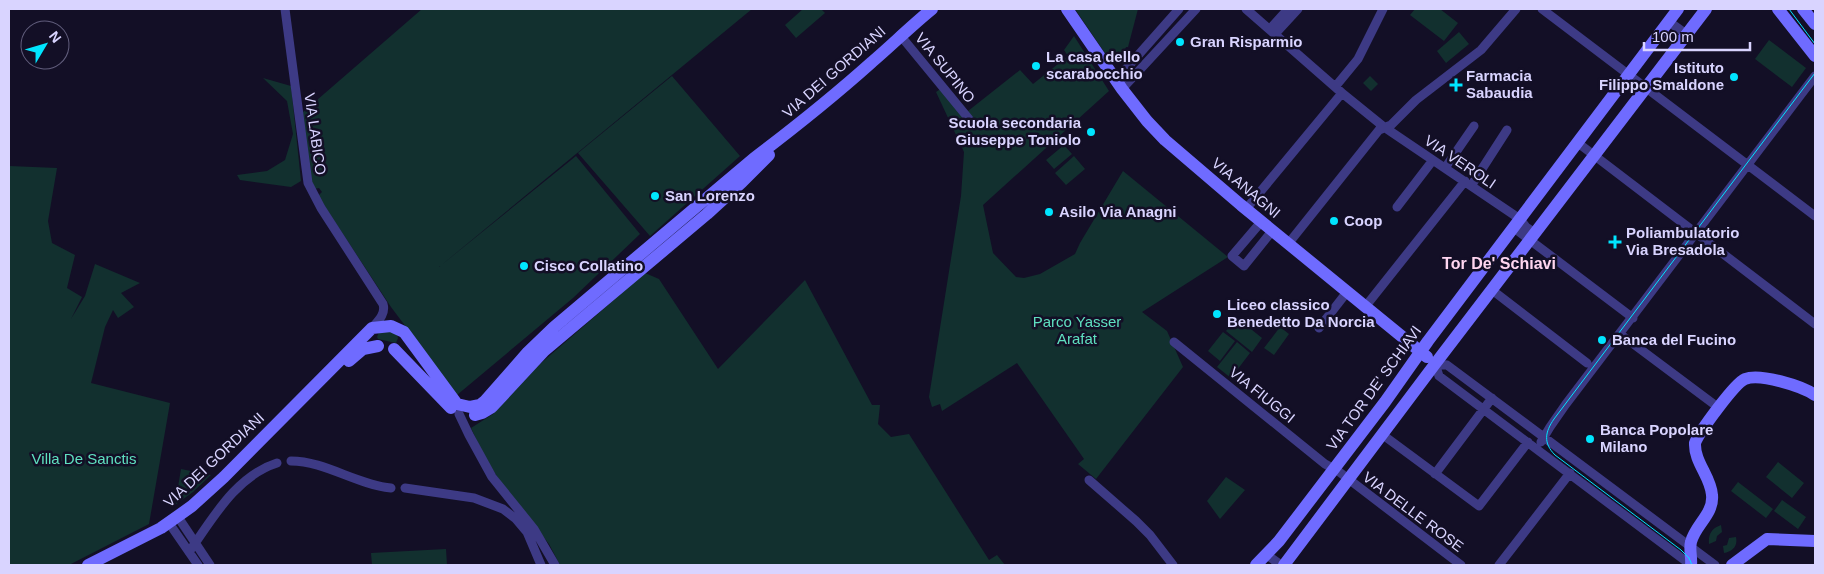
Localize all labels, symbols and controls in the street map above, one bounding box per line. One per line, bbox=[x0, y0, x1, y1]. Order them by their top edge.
north arrow bbox=[20, 20, 70, 70]
scale bar bbox=[1644, 20, 1750, 52]
street label: VIA DEI GORDIANI bbox=[779, 22, 889, 121]
text: N bbox=[46, 28, 65, 46]
text: 100 m bbox=[1652, 28, 1694, 45]
street label: VIA SUPINO bbox=[912, 29, 979, 106]
place label: Gran Risparmio bbox=[1190, 33, 1303, 50]
marker: Gran Risparmio bbox=[1174, 36, 1186, 48]
place label: La casa dello scarabocchio bbox=[1046, 48, 1143, 82]
place label: Istituto Filippo Smaldone bbox=[1599, 59, 1724, 93]
marker: La casa dello scarabocchio bbox=[1030, 60, 1042, 72]
place label: Farmacia Sabaudia bbox=[1466, 67, 1533, 101]
marker: Istituto Filippo Smaldone bbox=[1728, 71, 1740, 83]
marker: Farmacia Sabaudia bbox=[1450, 79, 1462, 91]
street label: VIA LABICO bbox=[301, 92, 330, 176]
place label: Scuola secondaria Giuseppe Toniolo bbox=[948, 114, 1082, 148]
marker: Scuola secondaria Giuseppe Toniolo bbox=[1085, 126, 1097, 138]
street label: VIA VEROLI bbox=[1421, 131, 1499, 192]
street label: VIA ANAGNI bbox=[1209, 154, 1284, 221]
place label: San Lorenzo bbox=[665, 187, 755, 204]
marker: San Lorenzo bbox=[649, 190, 661, 202]
place label: Asilo Via Anagni bbox=[1059, 203, 1177, 220]
marker: Asilo Via Anagni bbox=[1043, 206, 1055, 218]
place label: Coop bbox=[1344, 212, 1382, 229]
marker: Coop bbox=[1328, 215, 1340, 227]
place label: Poliambulatorio Via Bresadola bbox=[1626, 224, 1739, 258]
marker: Poliambulatorio Via Bresadola bbox=[1608, 235, 1622, 249]
district label: Tor De' Schiavi bbox=[1442, 255, 1556, 272]
place label: Cisco Collatino bbox=[534, 257, 643, 274]
marker: Cisco Collatino bbox=[518, 260, 530, 272]
place label: Liceo classico Benedetto Da Norcia bbox=[1227, 296, 1375, 330]
marker: Liceo classico Benedetto Da Norcia bbox=[1211, 308, 1223, 320]
park label: Parco Yasser Arafat bbox=[1033, 313, 1121, 347]
street label: VIA TOR DE' SCHIAVI bbox=[1323, 322, 1424, 453]
place label: Banca del Fucino bbox=[1612, 331, 1736, 348]
marker: Banca del Fucino bbox=[1596, 334, 1608, 346]
street label: VIA FIUGGI bbox=[1226, 363, 1298, 426]
street label: VIA DEI GORDIANI bbox=[160, 409, 267, 510]
place label: Banca Popolare Milano bbox=[1600, 421, 1713, 455]
marker: Banca Popolare Milano bbox=[1584, 433, 1596, 445]
park label: Villa De Sanctis bbox=[32, 450, 136, 467]
street label: VIA DELLE ROSE bbox=[1360, 468, 1467, 555]

